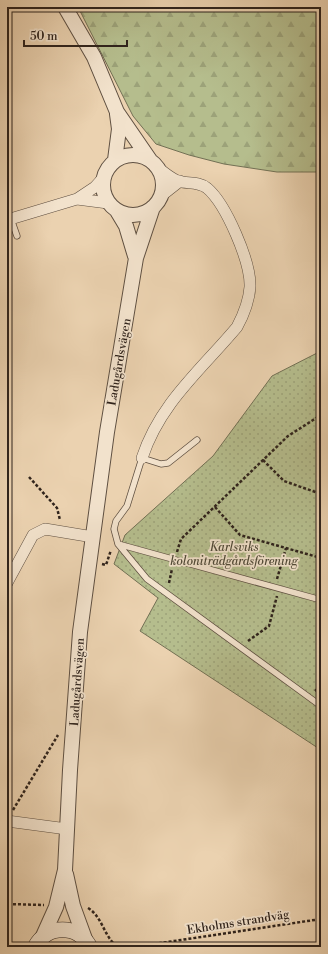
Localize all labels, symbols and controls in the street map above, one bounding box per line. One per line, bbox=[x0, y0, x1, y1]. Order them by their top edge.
scale bar bbox=[24, 22, 127, 48]
text: 50 m bbox=[30, 29, 58, 44]
street label: Ladugårdsvägen bbox=[104, 317, 135, 407]
park label: Karlsviks koloniträdgårdsförening bbox=[170, 540, 298, 569]
street label: Ladugårdsvägen bbox=[67, 637, 88, 727]
street label: Ekholms strandväg bbox=[186, 907, 291, 938]

